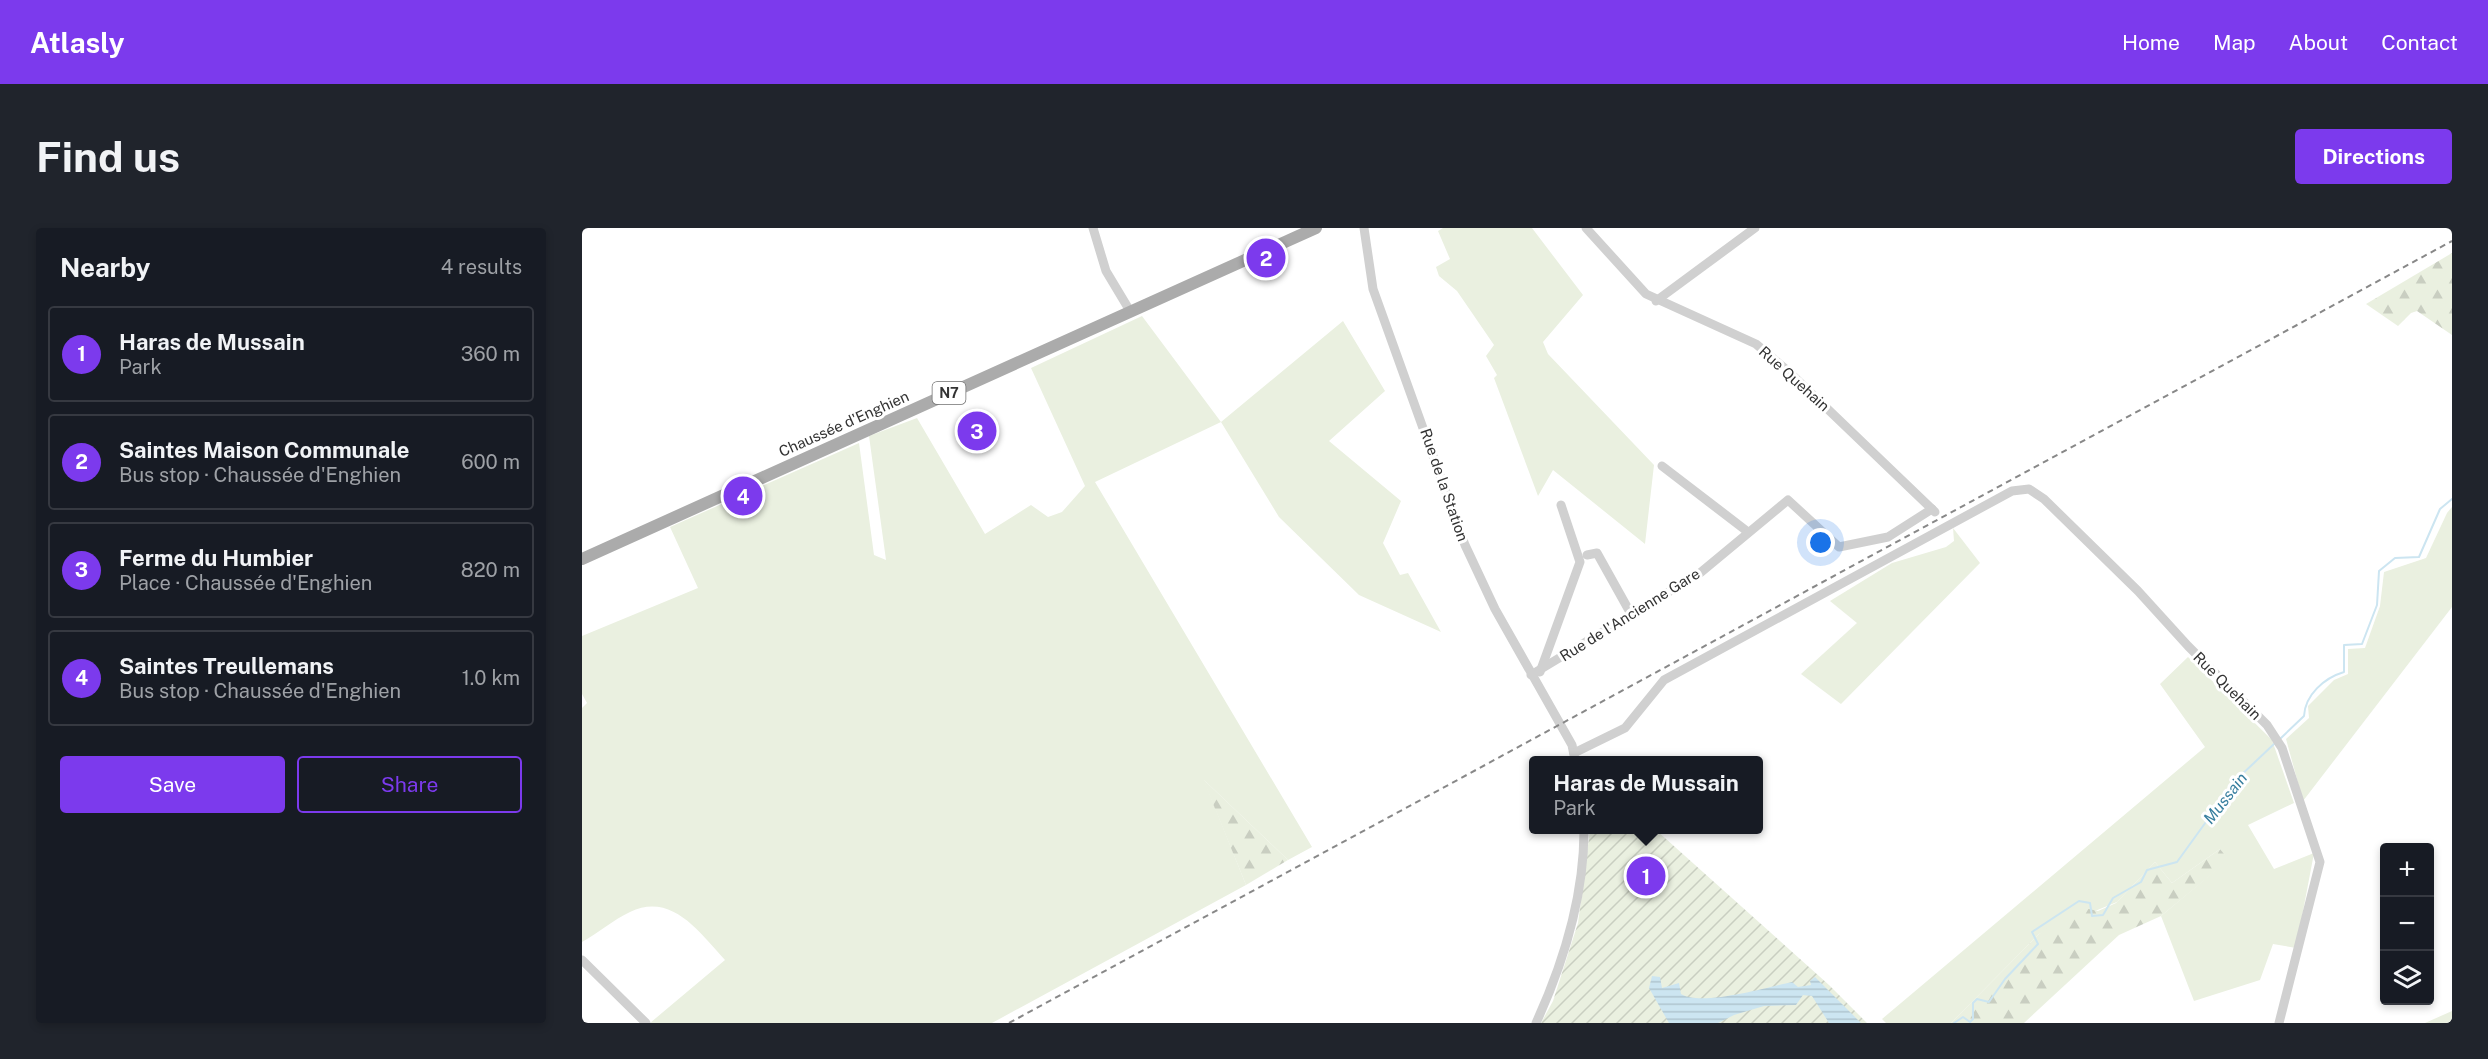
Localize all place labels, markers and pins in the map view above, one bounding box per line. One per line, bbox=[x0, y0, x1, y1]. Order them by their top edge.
pin: 2 bbox=[1246, 236, 1286, 280]
pin: 3 bbox=[958, 408, 996, 454]
pin: 4 bbox=[724, 474, 762, 518]
pin: 1 bbox=[1626, 854, 1666, 898]

